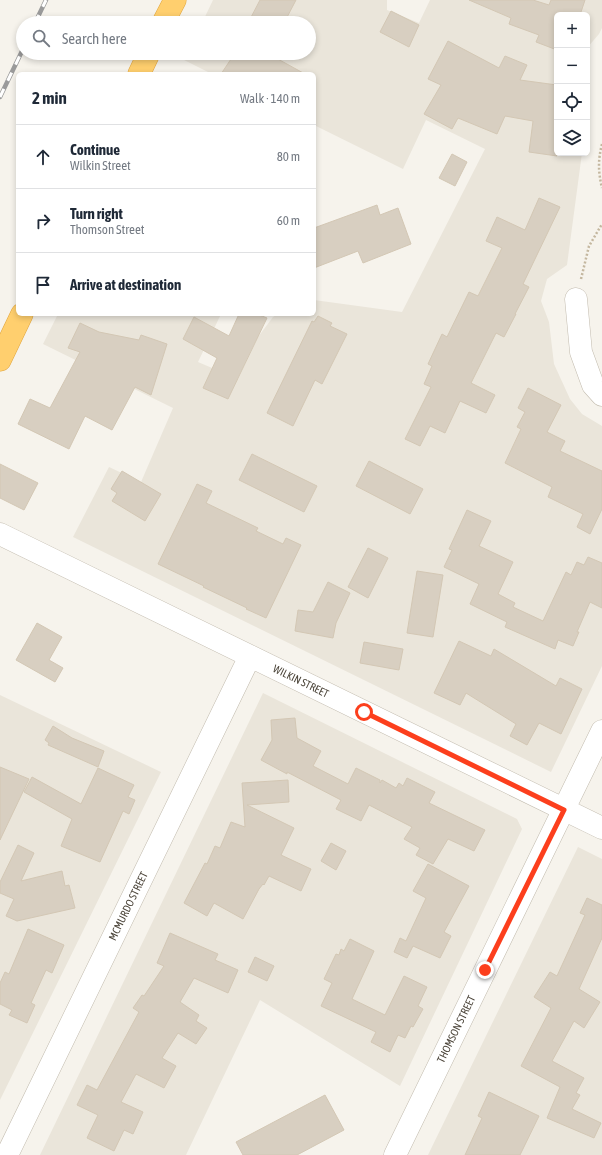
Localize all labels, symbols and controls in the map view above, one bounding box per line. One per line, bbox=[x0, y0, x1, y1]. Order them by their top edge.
map controls bbox=[554, 12, 590, 156]
button: + bbox=[554, 12, 590, 48]
search box bbox=[16, 16, 316, 60]
icon: search bbox=[30, 27, 52, 49]
text: Search here bbox=[62, 30, 127, 47]
button: − bbox=[554, 48, 590, 84]
button: locate bbox=[554, 84, 590, 120]
text: 2 min bbox=[32, 88, 67, 108]
text: Walk · 140 m bbox=[240, 91, 300, 106]
button: layers bbox=[554, 120, 590, 156]
text: Continue bbox=[70, 141, 120, 158]
icon: ahead bbox=[32, 146, 54, 168]
text: 80 m bbox=[277, 149, 300, 164]
text: Wilkin Street bbox=[70, 158, 131, 173]
text: Turn right bbox=[70, 205, 123, 222]
icon: right bbox=[32, 210, 54, 232]
text: 60 m bbox=[277, 213, 300, 228]
text: Thomson Street bbox=[70, 222, 145, 237]
icon: arrive bbox=[32, 274, 54, 296]
text: Arrive at destination bbox=[70, 276, 181, 293]
street label: WILKIN STREET bbox=[271, 662, 331, 700]
route start bbox=[355, 703, 373, 721]
street label: MCMURDO STREET bbox=[106, 870, 150, 942]
route end bbox=[476, 961, 494, 979]
street label: THOMSON STREET bbox=[435, 993, 478, 1065]

